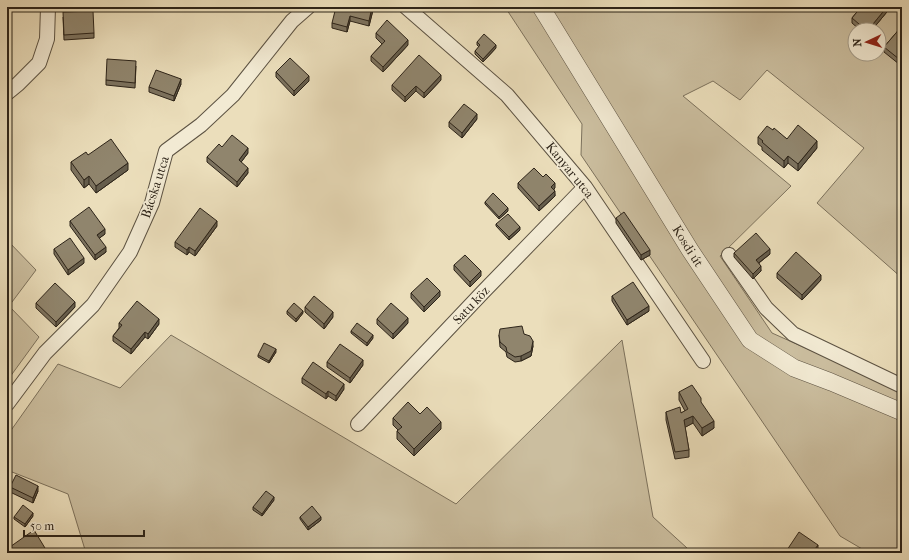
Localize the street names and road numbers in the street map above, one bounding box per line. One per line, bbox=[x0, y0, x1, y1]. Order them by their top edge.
street label: Kanyar utca bbox=[543, 139, 598, 202]
street label: Bácska utca bbox=[138, 153, 172, 220]
street label: Kosdi út bbox=[669, 222, 707, 270]
street label: Satu köz bbox=[450, 283, 492, 327]

